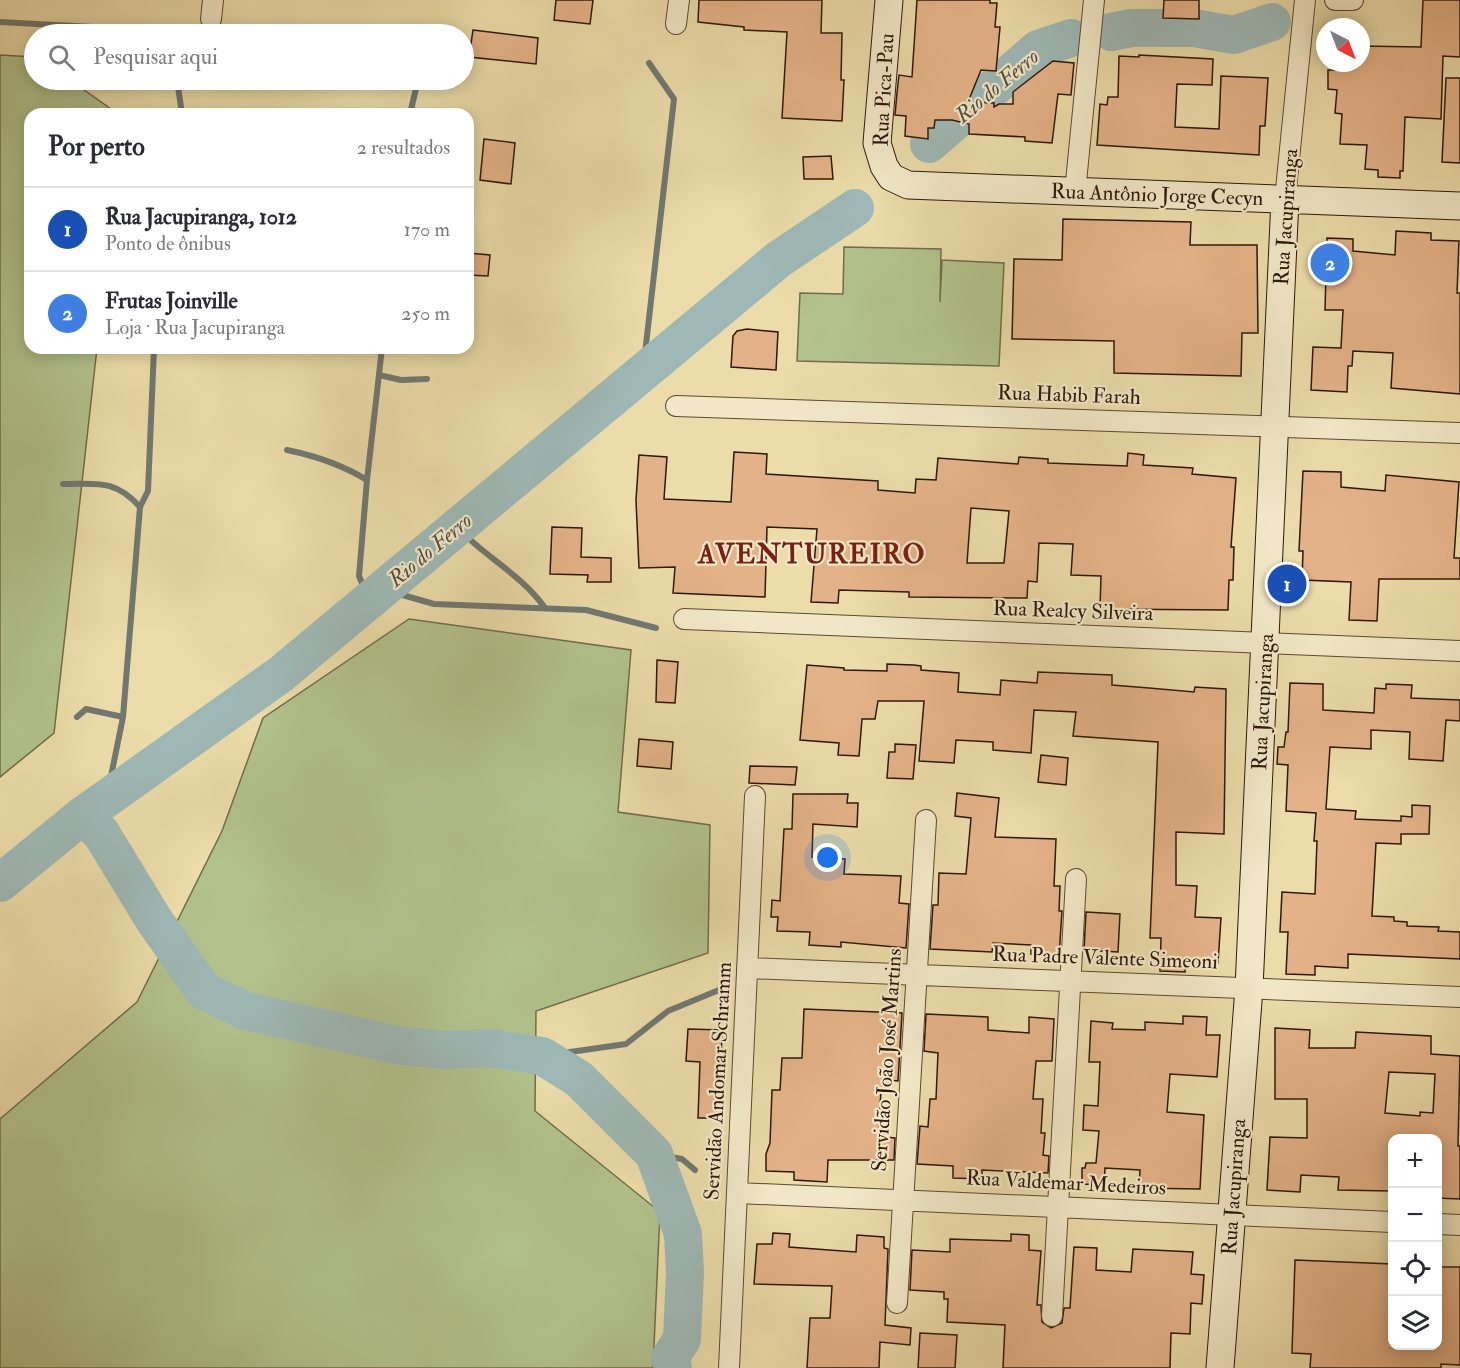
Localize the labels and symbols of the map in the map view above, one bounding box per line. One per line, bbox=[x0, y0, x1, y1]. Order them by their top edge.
north arrow bbox=[1316, 18, 1370, 72]
street label: Rua Pica-Pau bbox=[868, 32, 900, 147]
water label: Rio do Ferro bbox=[948, 43, 1045, 130]
street label: Rua Jacupiranga bbox=[1268, 147, 1304, 286]
street label: Rua Antônio Jorge Cecyn bbox=[1050, 178, 1264, 212]
pin: 2 bbox=[1310, 240, 1350, 286]
street label: Rua Habib Farah bbox=[997, 379, 1141, 411]
water label: Rio do Ferro bbox=[381, 507, 478, 594]
district label: AVENTUREIRO bbox=[697, 538, 926, 571]
pin: 1 bbox=[1268, 562, 1306, 606]
street label: Rua Realcy Silveira bbox=[992, 595, 1154, 627]
street label: Rua Jacupiranga bbox=[1246, 632, 1280, 771]
your location bbox=[813, 843, 842, 872]
street label: Rua Padre Valente Simeoni bbox=[992, 941, 1219, 975]
street label: Servidão João José Martins bbox=[866, 948, 908, 1172]
street label: Servidão Andomar Schramm bbox=[698, 961, 738, 1201]
street label: Rua Jacupiranga bbox=[1216, 1117, 1252, 1256]
street label: Rua Valdemar Medeiros bbox=[965, 1164, 1167, 1202]

